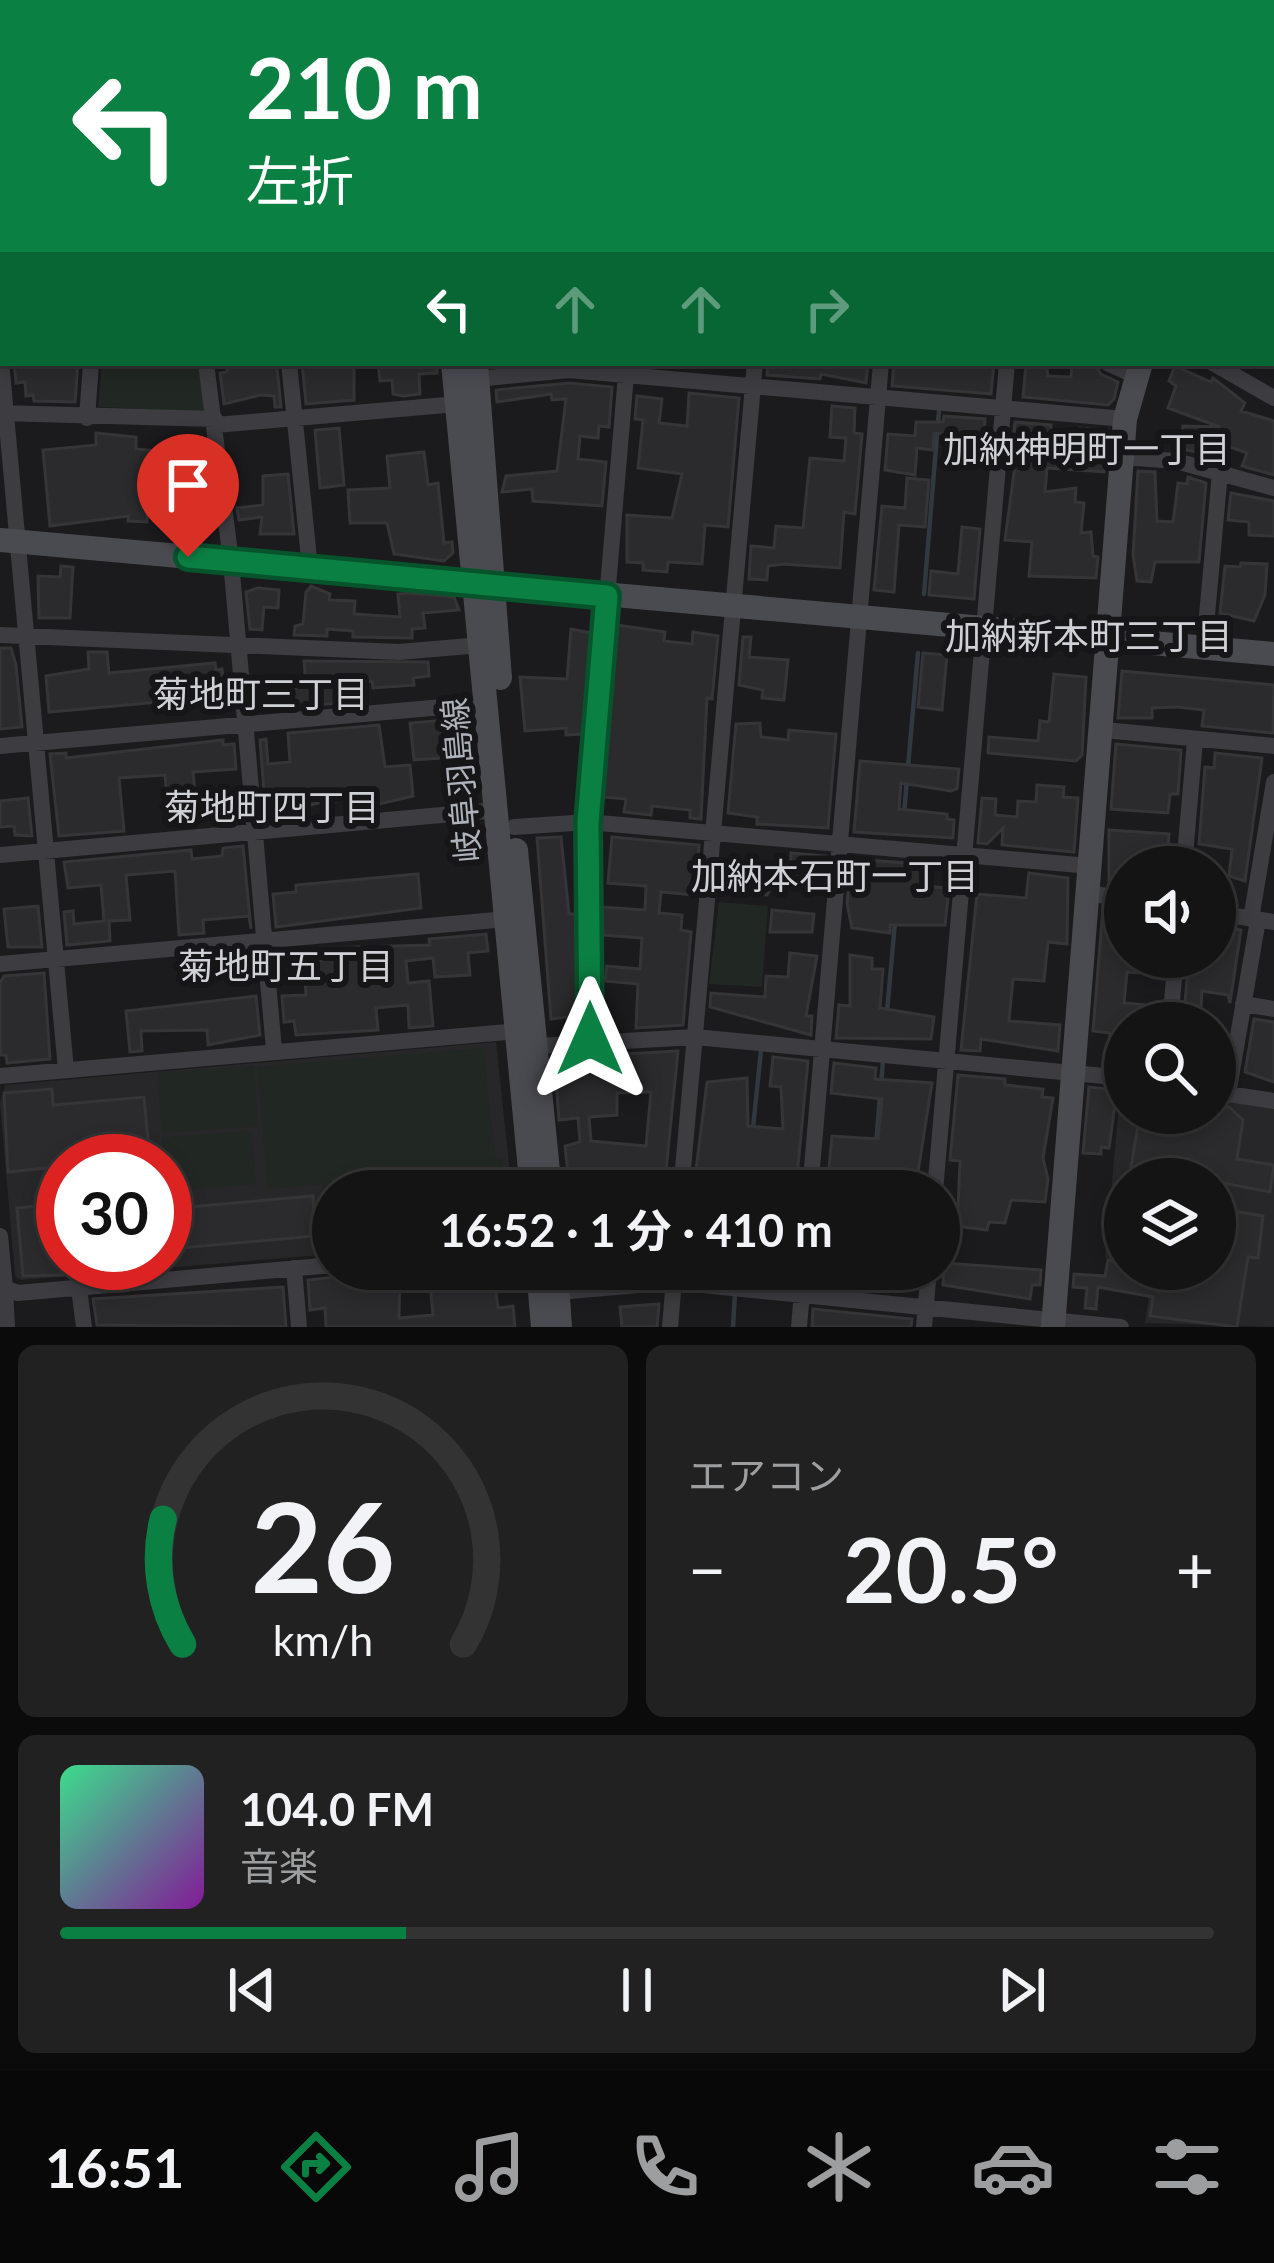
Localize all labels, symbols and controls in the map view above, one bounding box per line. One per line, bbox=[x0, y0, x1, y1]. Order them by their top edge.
text: 210 m bbox=[246, 36, 483, 137]
icon: left bbox=[48, 48, 204, 204]
text: 左折 bbox=[246, 148, 354, 213]
icon: left bbox=[416, 276, 482, 342]
icon: ahead bbox=[542, 276, 608, 342]
icon: ahead bbox=[668, 276, 734, 342]
icon: right bbox=[794, 276, 860, 342]
district label: 加納神明町一丁目 bbox=[943, 426, 1231, 470]
pin bbox=[137, 434, 239, 557]
icon: arrive bbox=[155, 452, 221, 518]
district label: 加納新本町三丁目 bbox=[945, 613, 1233, 657]
district label: 菊地町三丁目 bbox=[153, 671, 369, 715]
street label: 岐阜羽島線 bbox=[433, 696, 487, 864]
district label: 菊地町四丁目 bbox=[164, 784, 380, 828]
map controls bbox=[1104, 846, 1236, 1290]
button: sound bbox=[1104, 846, 1236, 978]
district label: 加納本石町一丁目 bbox=[691, 853, 979, 897]
district label: 菊地町五丁目 bbox=[178, 943, 394, 987]
position arrow bbox=[527, 976, 653, 1102]
button: search bbox=[1104, 1002, 1236, 1134]
speed limit sign: 30 bbox=[36, 1134, 192, 1290]
button: layers bbox=[1104, 1158, 1236, 1290]
text: 16:52 · 1 分 · 410 m bbox=[439, 1203, 833, 1257]
text: エアコン bbox=[688, 1452, 844, 1498]
text: 26 bbox=[251, 1470, 395, 1620]
text: 20.5° bbox=[843, 1514, 1059, 1622]
text: − bbox=[688, 1529, 726, 1608]
text: + bbox=[1176, 1529, 1214, 1608]
text: km/h bbox=[273, 1614, 373, 1665]
text: 104.0 FM bbox=[240, 1782, 434, 1836]
text: 音楽 bbox=[240, 1843, 318, 1889]
icon: previous bbox=[219, 1957, 285, 2023]
icon: pause bbox=[604, 1957, 670, 2023]
icon: next bbox=[989, 1957, 1055, 2023]
icon: directions bbox=[274, 2125, 358, 2209]
icon: music bbox=[448, 2125, 532, 2209]
icon: phone bbox=[623, 2125, 707, 2209]
icon: climate bbox=[797, 2125, 881, 2209]
icon: car bbox=[971, 2125, 1055, 2209]
icon: filters bbox=[1145, 2125, 1229, 2209]
text: 16:51 bbox=[45, 2135, 184, 2200]

